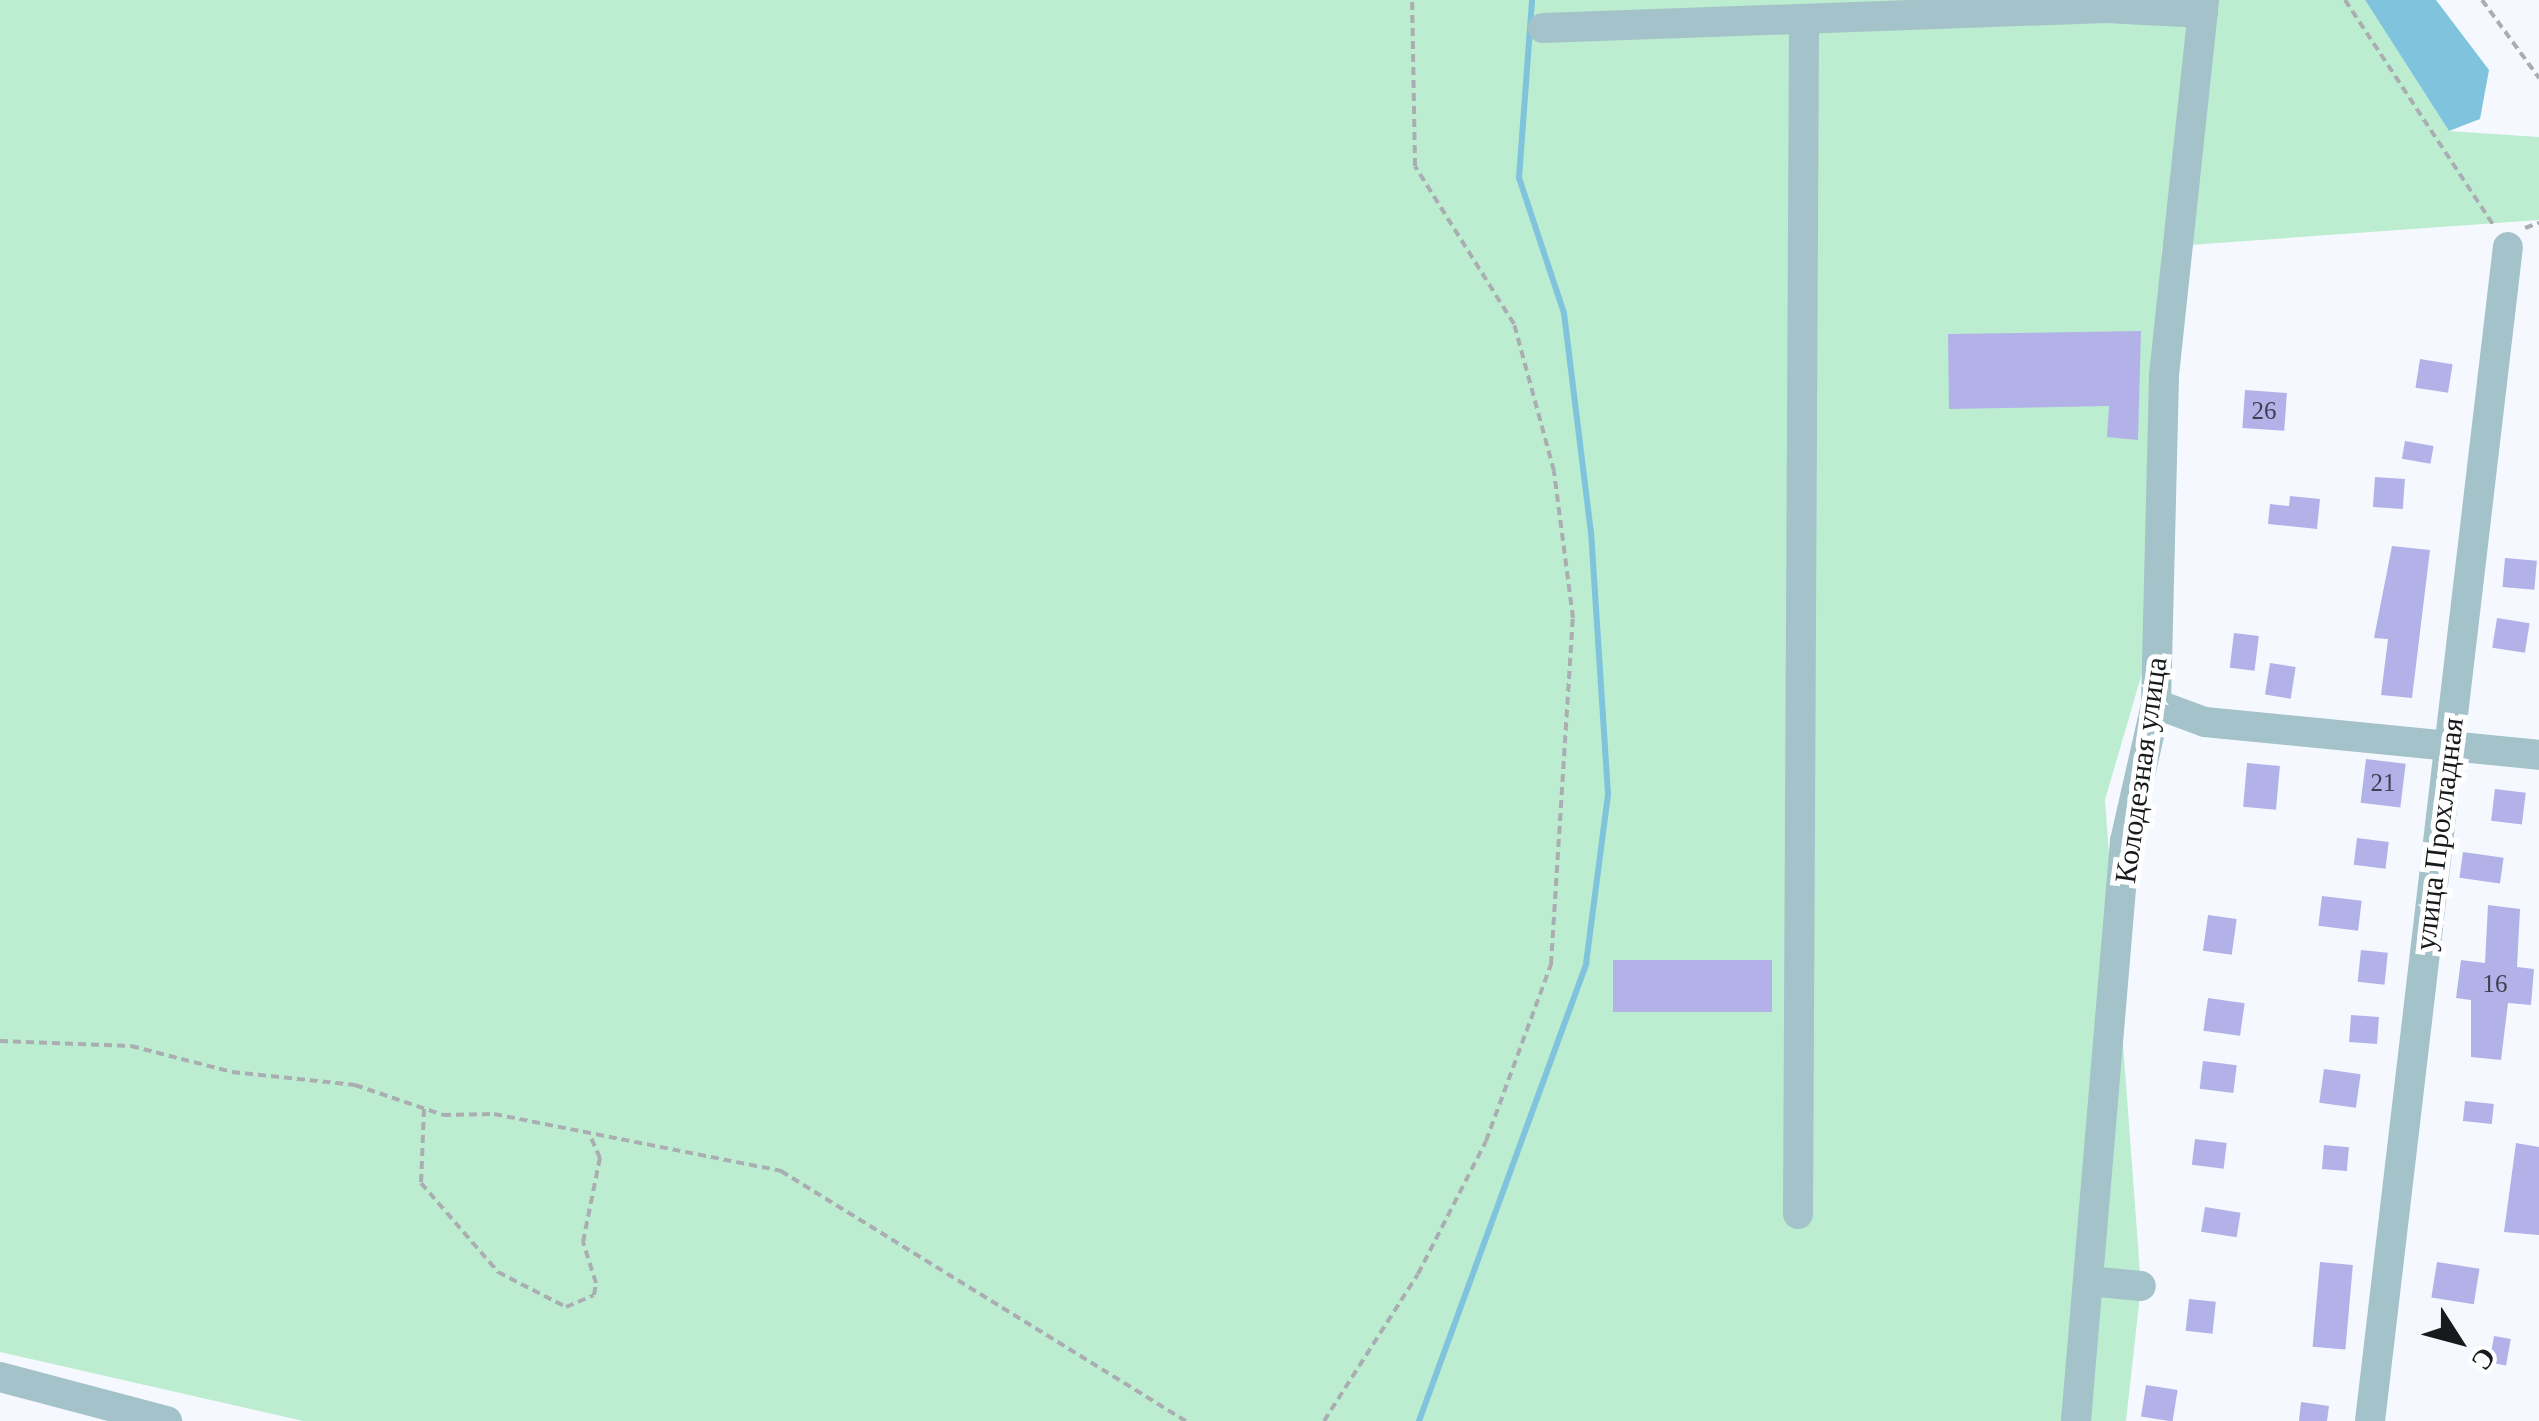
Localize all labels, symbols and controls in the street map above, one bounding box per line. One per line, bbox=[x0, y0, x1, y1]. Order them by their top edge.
house number: 26 bbox=[2252, 396, 2276, 426]
street label: Колодезная улица bbox=[2107, 655, 2175, 885]
street label: улица Прохладная bbox=[2407, 716, 2471, 952]
house number: 21 bbox=[2370, 768, 2396, 798]
house number: 16 bbox=[2482, 969, 2508, 999]
north arrow bbox=[2409, 1291, 2509, 1391]
text: С bbox=[2465, 1342, 2502, 1376]

